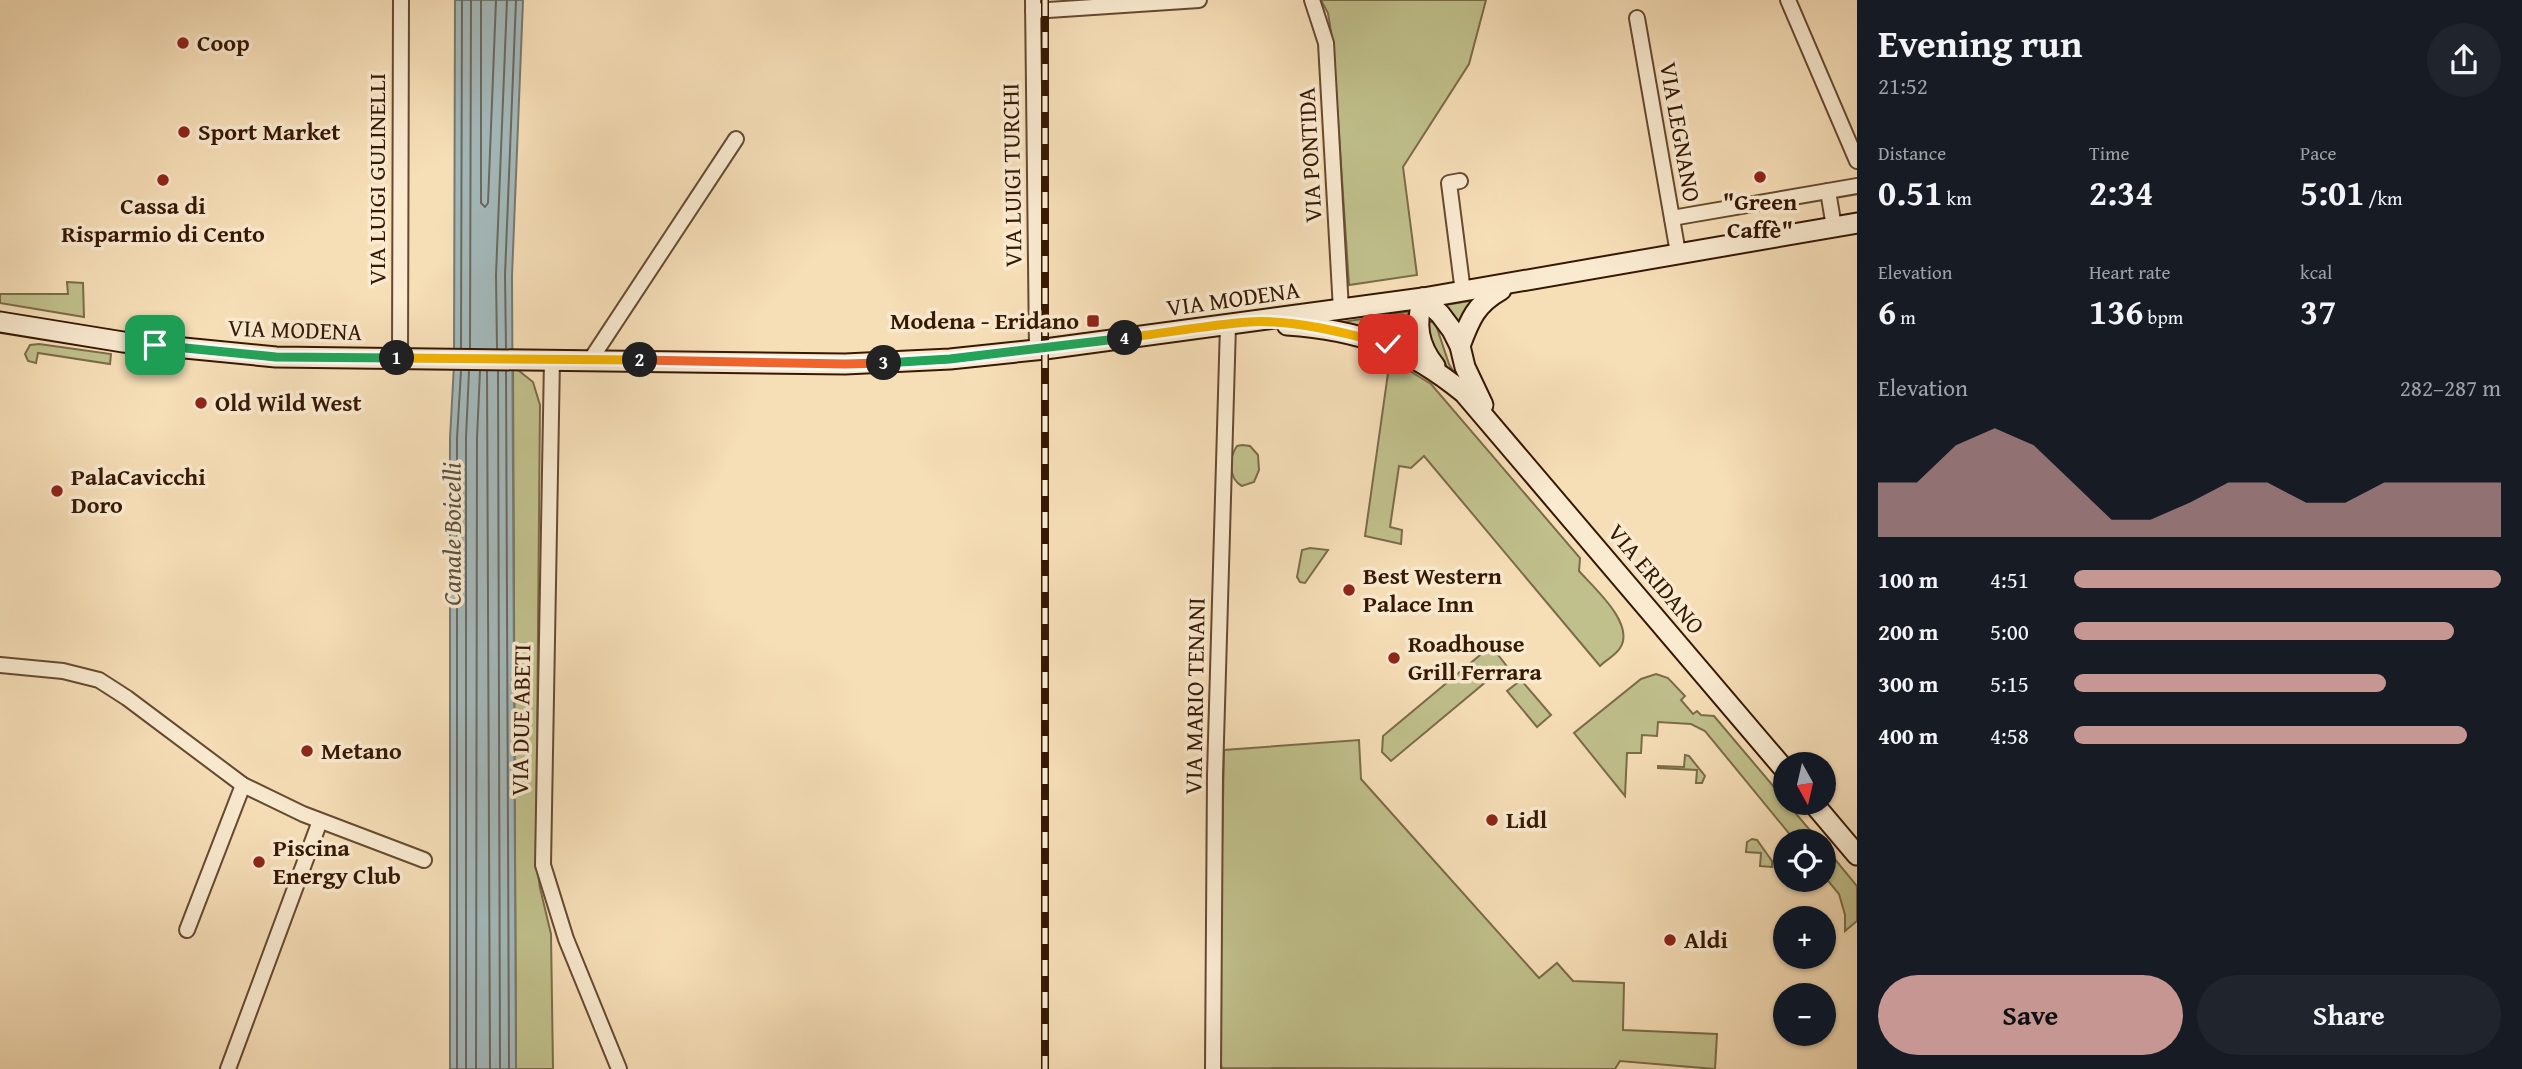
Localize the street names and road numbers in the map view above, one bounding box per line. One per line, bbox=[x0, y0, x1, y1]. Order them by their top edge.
street label: VIA LEGNANO bbox=[1651, 59, 1710, 205]
street label: VIA LUIGI GULINELLI bbox=[359, 73, 394, 285]
street label: VIA LUIGI TURCHI bbox=[992, 83, 1031, 267]
street label: VIA PONTIDA bbox=[1288, 86, 1331, 224]
street label: VIA MODENA bbox=[1164, 272, 1302, 325]
street label: VIA MODENA bbox=[227, 310, 363, 349]
street label: VIA ERIDANO bbox=[1600, 516, 1713, 642]
street label: VIA MARIO TENANI bbox=[1175, 597, 1214, 795]
street label: VIA DUE ABETI bbox=[502, 644, 539, 796]

